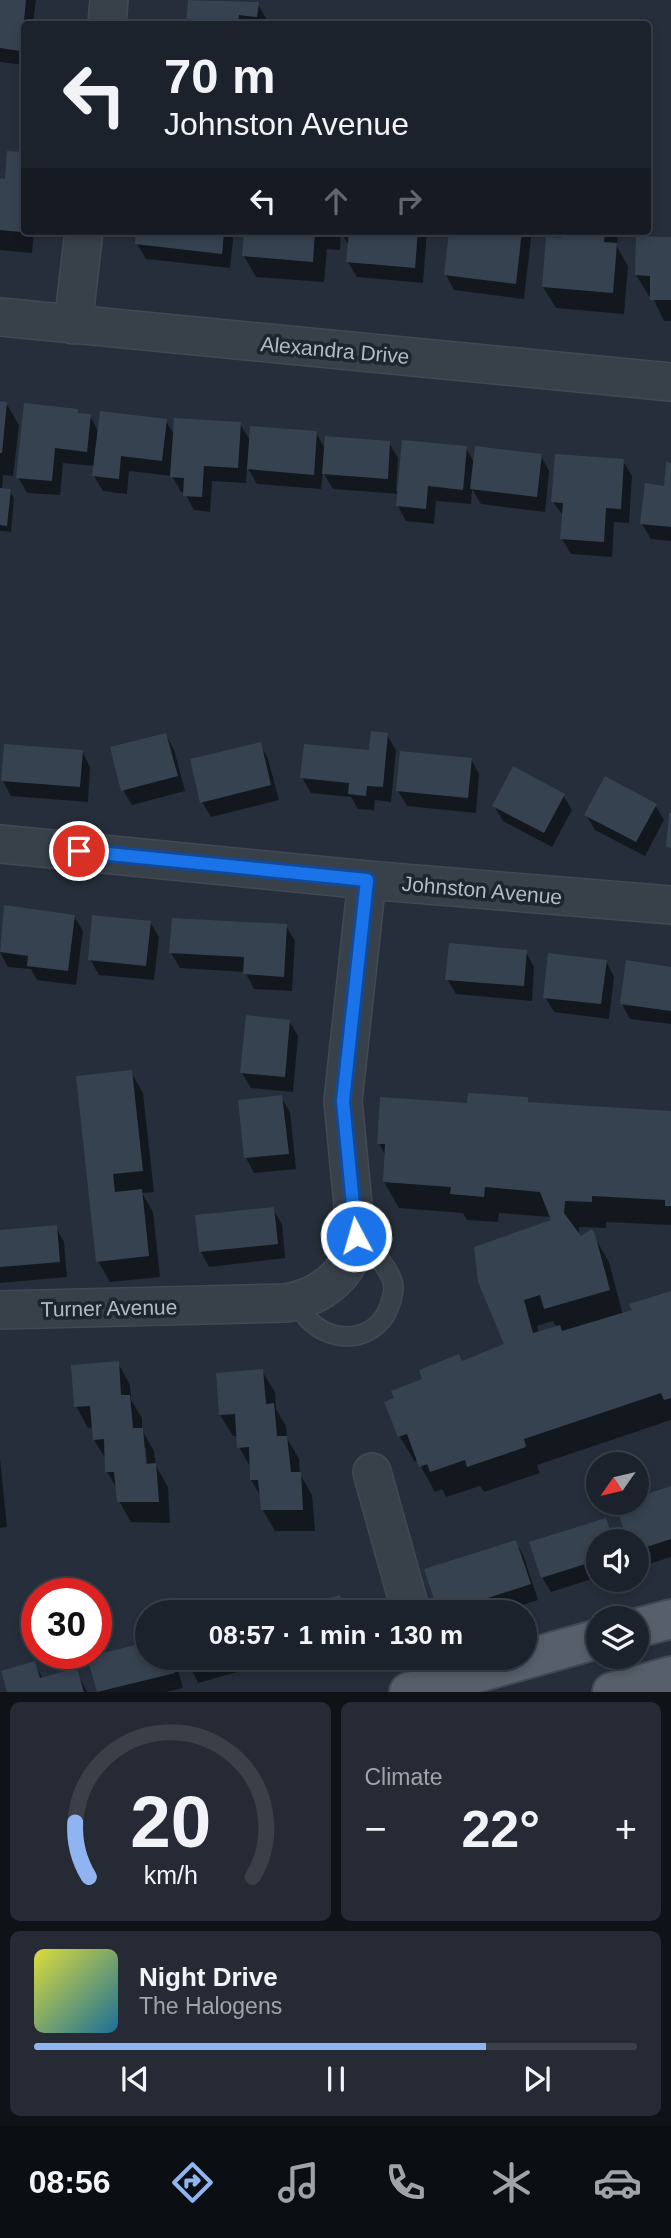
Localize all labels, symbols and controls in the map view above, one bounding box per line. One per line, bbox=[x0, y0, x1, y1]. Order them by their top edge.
icon: left bbox=[49, 49, 140, 140]
text: 70 m bbox=[164, 49, 276, 103]
text: Johnston Avenue bbox=[164, 106, 409, 142]
icon: left bbox=[244, 182, 282, 220]
icon: ahead bbox=[317, 182, 355, 220]
icon: right bbox=[390, 182, 428, 220]
street label: Alexandra Drive bbox=[260, 332, 410, 368]
pin bbox=[49, 821, 109, 881]
icon: arrive bbox=[60, 832, 98, 870]
street label: Johnston Avenue bbox=[401, 872, 563, 908]
position arrow bbox=[319, 1199, 393, 1273]
street label: Turner Avenue bbox=[41, 1295, 177, 1321]
north arrow bbox=[586, 1452, 649, 1516]
map controls bbox=[586, 1452, 649, 1669]
button: sound bbox=[586, 1529, 649, 1592]
speed limit sign: 30 bbox=[21, 1578, 112, 1669]
button: layers bbox=[586, 1606, 649, 1669]
text: 08:57 · 1 min · 130 m bbox=[209, 1620, 463, 1650]
text: Climate bbox=[365, 1764, 442, 1790]
text: 20 bbox=[130, 1782, 211, 1863]
text: 22° bbox=[461, 1800, 540, 1858]
text: − bbox=[365, 1808, 387, 1850]
text: + bbox=[615, 1808, 637, 1850]
text: km/h bbox=[143, 1861, 197, 1889]
text: Night Drive bbox=[139, 1962, 278, 1992]
text: The Halogens bbox=[139, 1993, 282, 2019]
icon: previous bbox=[116, 2060, 154, 2098]
icon: pause bbox=[317, 2060, 355, 2098]
icon: next bbox=[518, 2060, 556, 2098]
icon: directions bbox=[168, 2158, 217, 2207]
icon: music bbox=[274, 2158, 323, 2207]
icon: phone bbox=[381, 2158, 430, 2207]
icon: climate bbox=[487, 2158, 536, 2207]
icon: car bbox=[593, 2158, 642, 2207]
text: 08:56 bbox=[29, 2164, 111, 2200]

